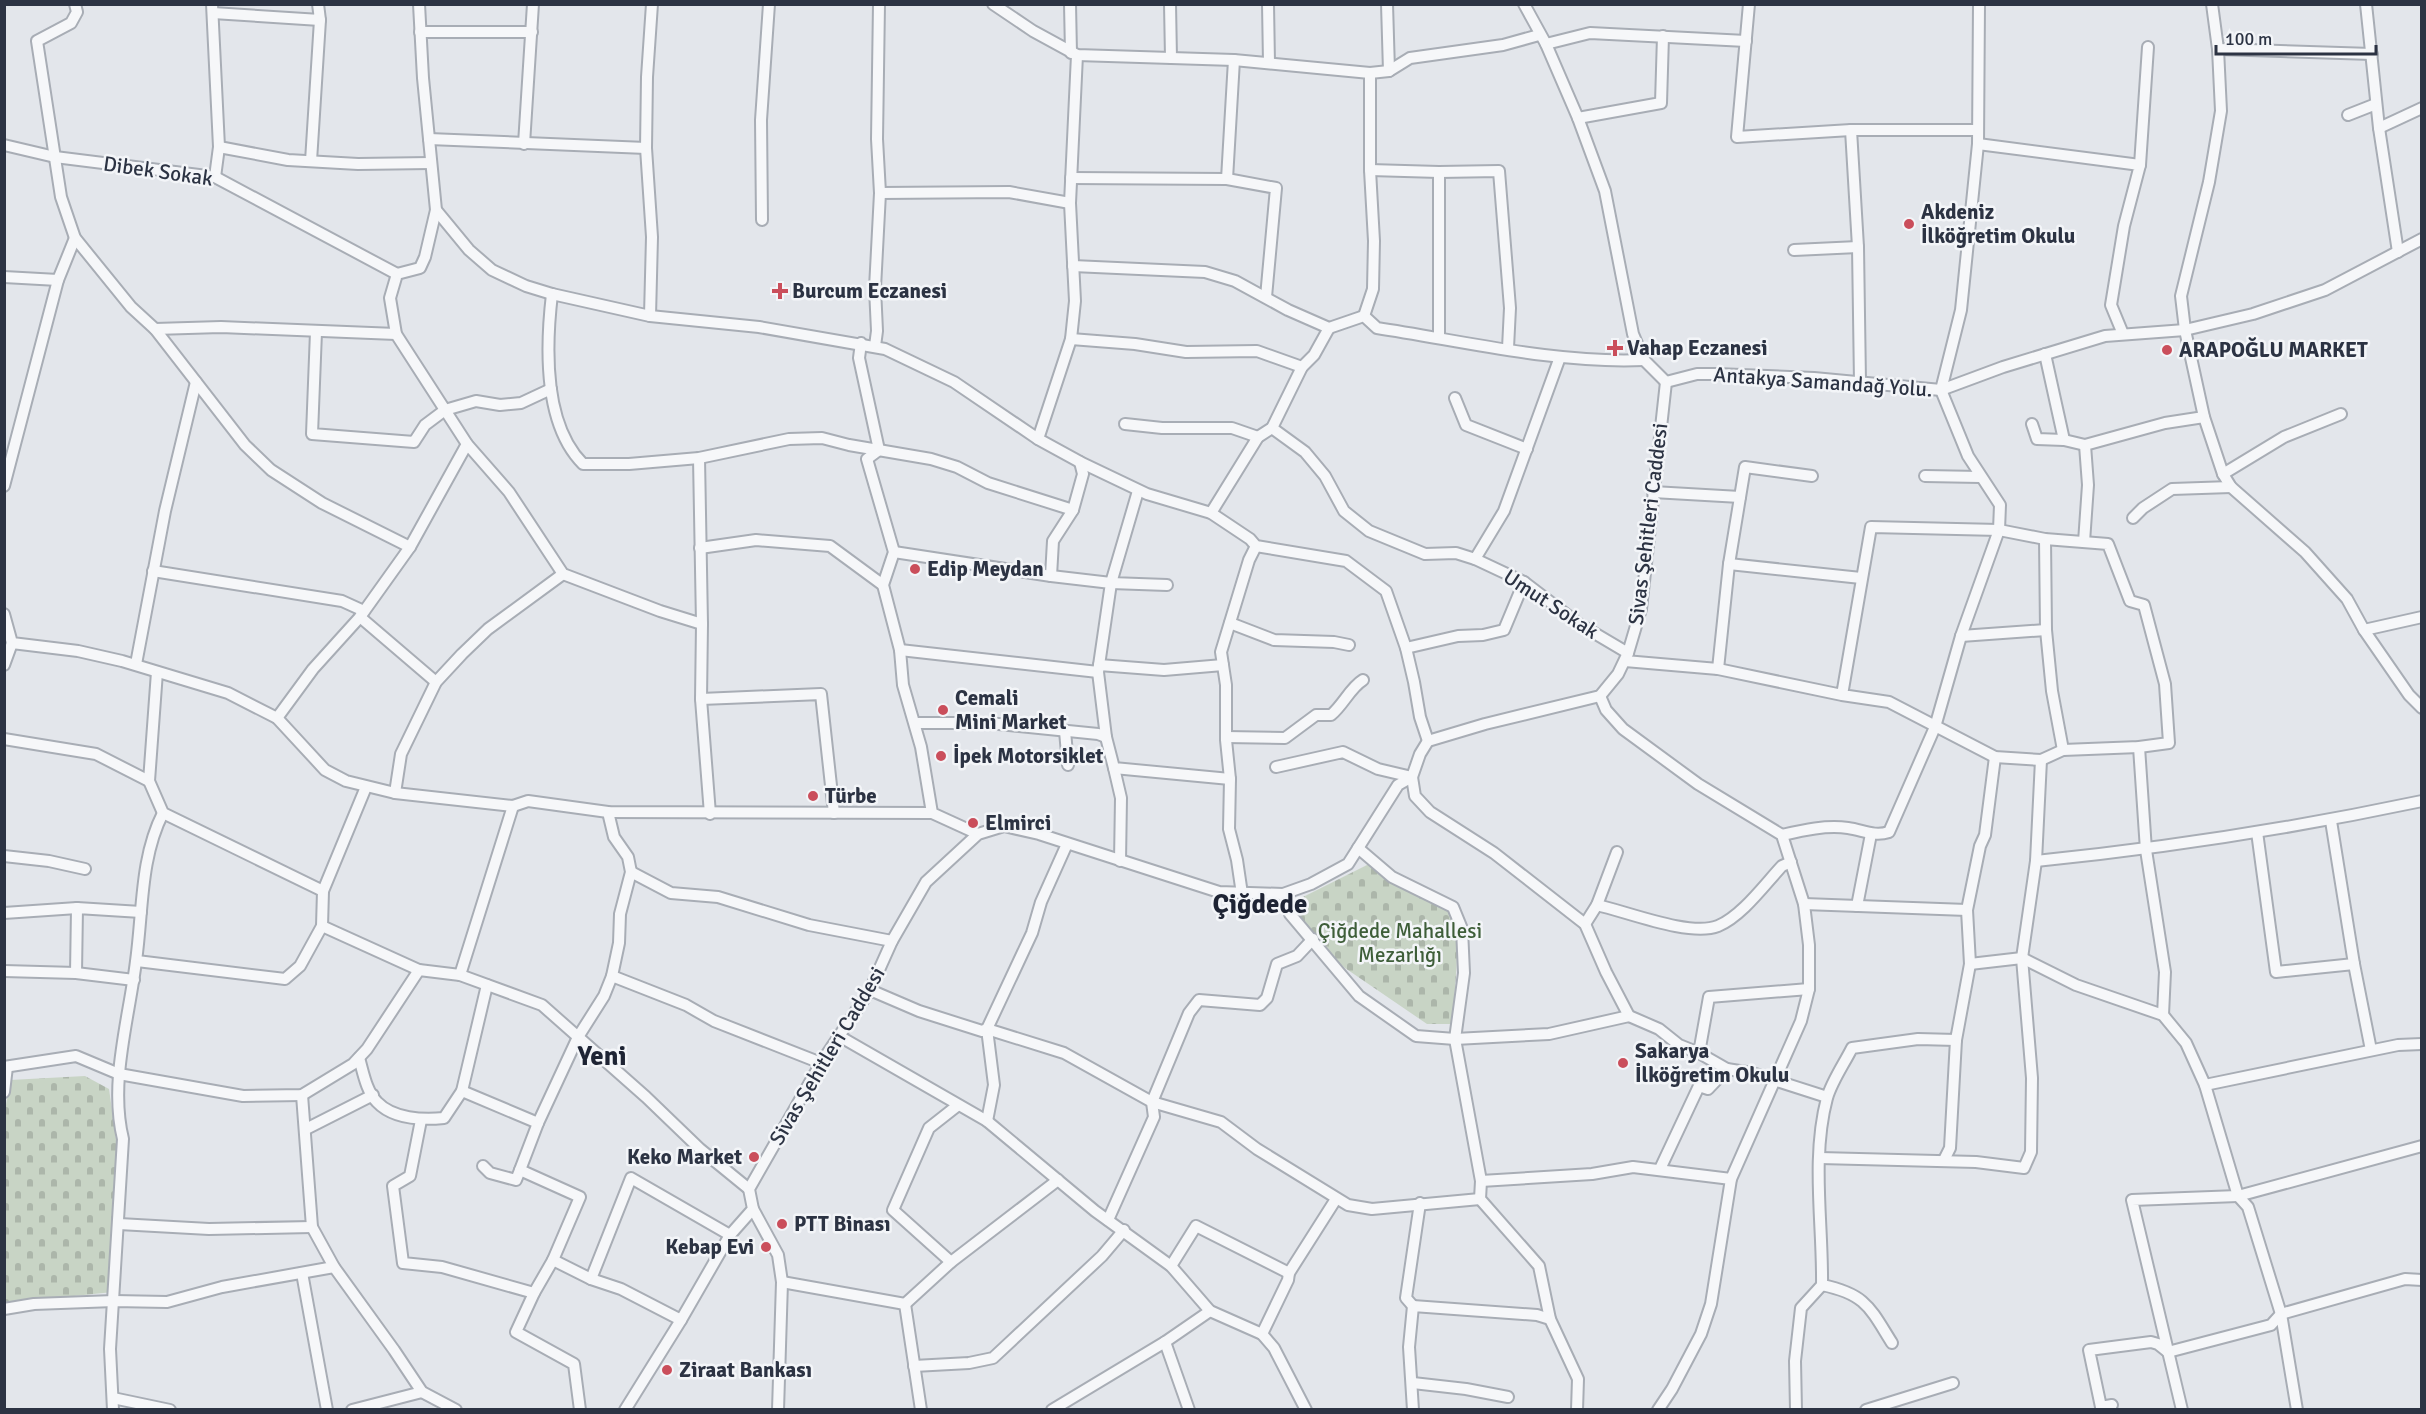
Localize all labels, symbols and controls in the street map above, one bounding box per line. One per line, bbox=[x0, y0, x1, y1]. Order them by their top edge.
scale bar bbox=[2216, 18, 2376, 56]
text: 100 m bbox=[2225, 28, 2272, 50]
street label: Dibek Sokak bbox=[102, 150, 215, 192]
place label: Akdeniz İlköğretim Okulu bbox=[1921, 199, 2075, 249]
marker: Akdeniz İlköğretim Okulu bbox=[1902, 217, 1916, 231]
place label: Burcum Eczanesi bbox=[792, 278, 947, 304]
marker: Burcum Eczanesi bbox=[773, 284, 787, 298]
place label: Vahap Eczanesi bbox=[1627, 335, 1767, 361]
place label: ARAPOĞLU MARKET bbox=[2179, 337, 2368, 363]
marker: Vahap Eczanesi bbox=[1608, 341, 1622, 355]
marker: ARAPOĞLU MARKET bbox=[2160, 343, 2174, 357]
street label: Antakya Samandağ Yolu. bbox=[1713, 361, 1933, 403]
street label: Sivas Şehitleri Caddesi bbox=[1623, 422, 1673, 626]
place label: Edip Meydan bbox=[927, 556, 1044, 582]
marker: Edip Meydan bbox=[908, 562, 922, 576]
street label: Umut Sokak bbox=[1498, 564, 1604, 645]
place label: Cemali Mini Market bbox=[955, 685, 1067, 735]
marker: Cemali Mini Market bbox=[936, 703, 950, 717]
place label: İpek Motorsiklet bbox=[953, 743, 1104, 769]
marker: İpek Motorsiklet bbox=[934, 749, 948, 763]
place label: Türbe bbox=[825, 783, 877, 809]
marker: Türbe bbox=[806, 789, 820, 803]
place label: Elmirci bbox=[985, 810, 1051, 836]
marker: Elmirci bbox=[966, 816, 980, 830]
district label: Çiğdede bbox=[1213, 888, 1307, 921]
park label: Çiğdede Mahallesi Mezarlığı bbox=[1318, 918, 1482, 968]
street label: Sivas Şehitleri Caddesi bbox=[763, 962, 891, 1150]
place label: Sakarya İlköğretim Okulu bbox=[1635, 1038, 1789, 1088]
district label: Yeni bbox=[576, 1040, 627, 1073]
marker: Sakarya İlköğretim Okulu bbox=[1616, 1056, 1630, 1070]
place label: Keko Market bbox=[627, 1144, 742, 1170]
marker: Keko Market bbox=[747, 1150, 761, 1164]
place label: PTT Binası bbox=[794, 1211, 890, 1237]
marker: PTT Binası bbox=[775, 1217, 789, 1231]
place label: Kebap Evi bbox=[665, 1234, 754, 1260]
marker: Kebap Evi bbox=[759, 1240, 773, 1254]
place label: Ziraat Bankası bbox=[679, 1357, 812, 1383]
marker: Ziraat Bankası bbox=[660, 1363, 674, 1377]

